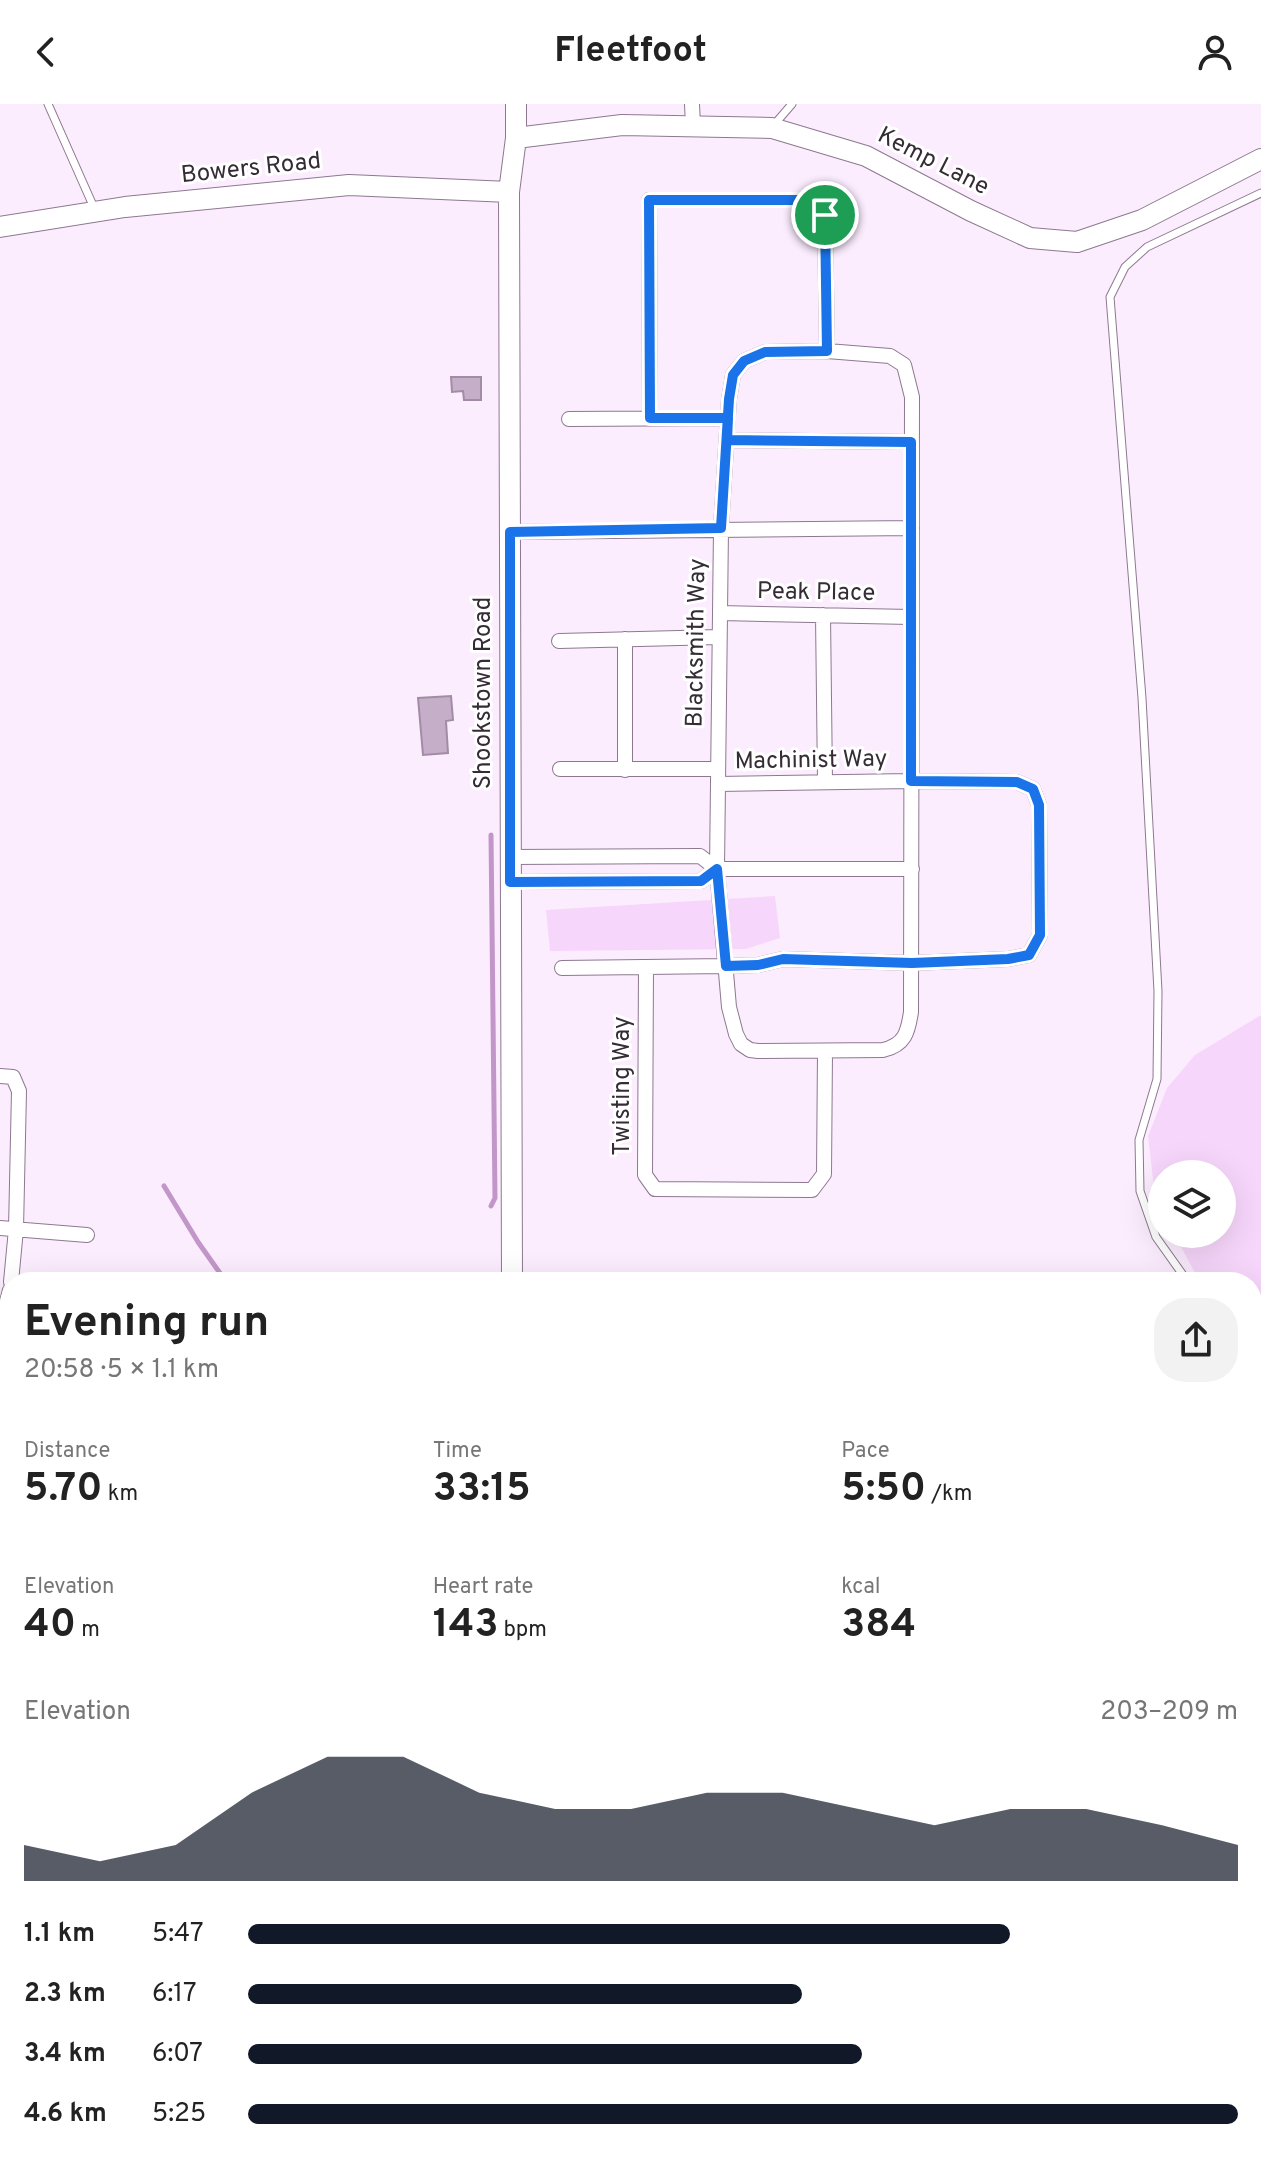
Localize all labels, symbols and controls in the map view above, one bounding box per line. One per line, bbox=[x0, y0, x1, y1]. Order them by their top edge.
text: Fleetfoot bbox=[554, 29, 707, 75]
icon: back bbox=[24, 30, 68, 74]
icon: person bbox=[1193, 30, 1237, 74]
street label: Kemp Lane bbox=[872, 121, 994, 203]
street label: Bowers Road bbox=[179, 147, 323, 191]
pin bbox=[791, 181, 859, 249]
icon: arrive bbox=[803, 193, 847, 237]
street label: Blacksmith Way bbox=[681, 558, 713, 728]
street label: Peak Place bbox=[756, 577, 876, 609]
street label: Shookstown Road bbox=[469, 597, 499, 789]
street label: Machinist Way bbox=[734, 745, 888, 777]
street label: Twisting Way bbox=[608, 1016, 638, 1156]
map controls bbox=[1148, 1160, 1236, 1248]
button: layers bbox=[1148, 1160, 1236, 1248]
text: Evening run bbox=[24, 1296, 269, 1352]
button: share bbox=[1154, 1298, 1238, 1382]
text: 20:58 · 5 × 1.1 km bbox=[24, 1354, 219, 1387]
text: Distance bbox=[24, 1438, 110, 1465]
text: Time bbox=[433, 1438, 482, 1465]
text: Pace bbox=[841, 1438, 890, 1465]
text: 5.70 bbox=[24, 1465, 103, 1515]
text: 33:15 bbox=[433, 1465, 531, 1515]
text: 5:50 bbox=[841, 1465, 926, 1515]
text: km bbox=[103, 1481, 138, 1508]
text: /km bbox=[926, 1481, 972, 1508]
text: Elevation bbox=[24, 1574, 114, 1601]
text: Heart rate bbox=[433, 1574, 533, 1601]
text: kcal bbox=[841, 1574, 880, 1601]
text: 40 bbox=[24, 1601, 76, 1651]
text: 143 bbox=[433, 1601, 498, 1651]
text: 384 bbox=[841, 1601, 916, 1651]
text: m bbox=[76, 1617, 100, 1644]
text: bpm bbox=[498, 1617, 547, 1644]
text: Elevation bbox=[24, 1696, 131, 1729]
text: 203–209 m bbox=[1100, 1696, 1238, 1729]
text: 1.1 km bbox=[24, 1918, 95, 1951]
text: 5:47 bbox=[152, 1918, 203, 1951]
text: 2.3 km bbox=[24, 1978, 106, 2011]
text: 6:17 bbox=[152, 1978, 197, 2011]
text: 3.4 km bbox=[24, 2038, 106, 2071]
text: 6:07 bbox=[152, 2038, 203, 2071]
text: 4.6 km bbox=[24, 2098, 107, 2131]
text: 5:25 bbox=[152, 2098, 206, 2131]

